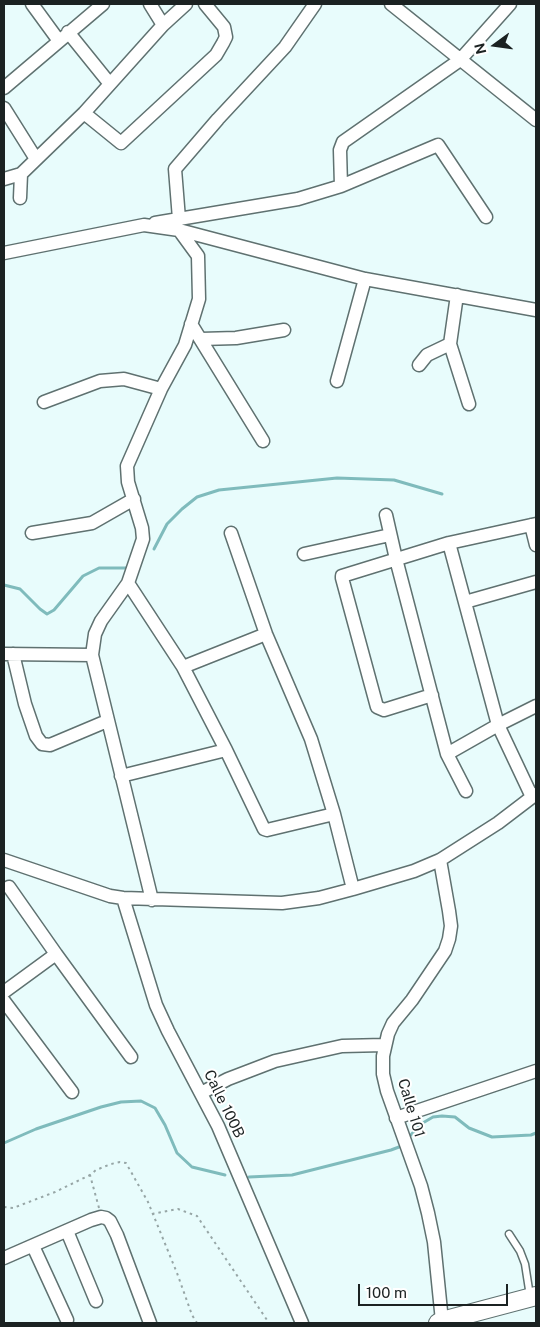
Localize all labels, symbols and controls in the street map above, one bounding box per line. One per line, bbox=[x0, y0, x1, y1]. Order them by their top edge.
north arrow bbox=[470, 20, 520, 70]
text: N bbox=[471, 41, 490, 56]
street label: Calle 100B bbox=[200, 1067, 248, 1141]
street label: Calle 101 bbox=[394, 1076, 428, 1140]
scale bar bbox=[360, 1274, 510, 1306]
text: 100 m bbox=[366, 1284, 407, 1301]

